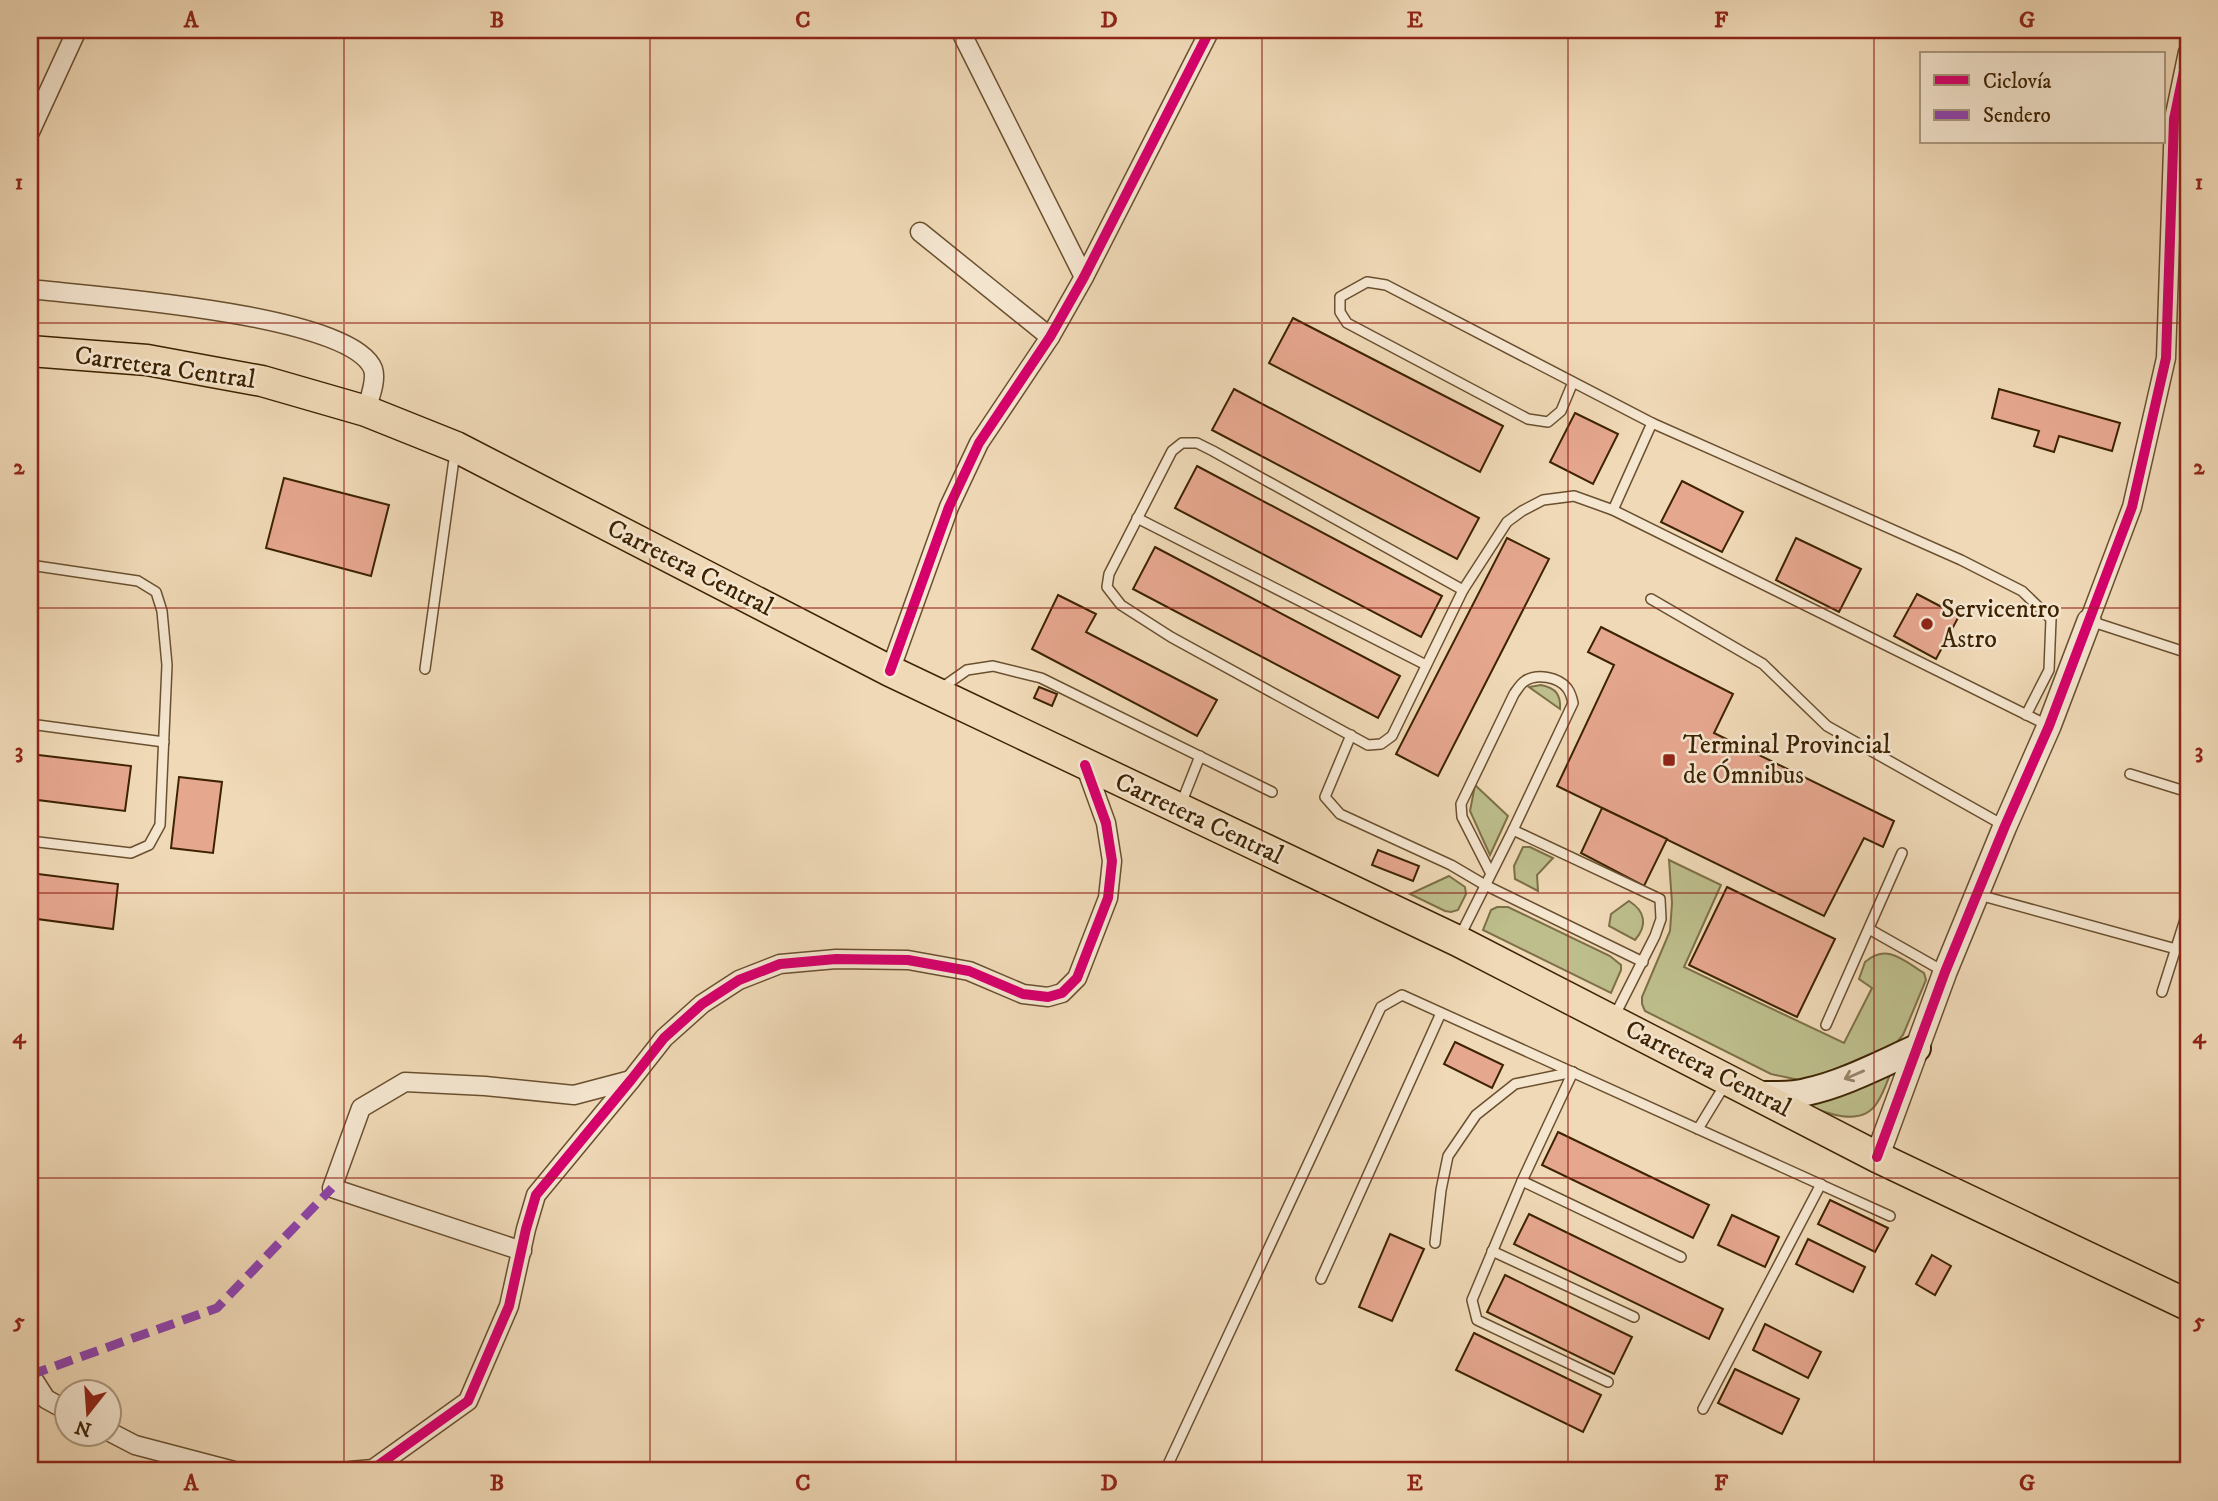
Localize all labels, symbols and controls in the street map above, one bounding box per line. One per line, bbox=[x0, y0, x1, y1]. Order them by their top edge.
text: A bbox=[183, 6, 200, 35]
text: B bbox=[490, 6, 504, 35]
text: C bbox=[795, 6, 811, 35]
text: D bbox=[1100, 6, 1118, 35]
text: E bbox=[1407, 6, 1423, 35]
text: F bbox=[1714, 6, 1729, 35]
text: G bbox=[2019, 6, 2035, 35]
legend bbox=[1920, 52, 2166, 144]
text: Ciclovía bbox=[1983, 69, 2051, 95]
text: Sendero bbox=[1983, 103, 2051, 129]
text: 1 bbox=[15, 168, 23, 197]
text: 1 bbox=[2195, 168, 2203, 197]
street label: Carretera Central bbox=[72, 339, 258, 397]
text: 2 bbox=[13, 453, 25, 482]
text: 2 bbox=[2193, 453, 2205, 482]
street label: Carretera Central bbox=[601, 512, 779, 624]
place label: Servicentro Astro bbox=[1941, 593, 2060, 656]
marker: Servicentro Astro bbox=[1919, 616, 1935, 632]
place label: Terminal Provincial de Ómnibus bbox=[1683, 729, 1891, 792]
text: 3 bbox=[15, 737, 23, 766]
text: 3 bbox=[2195, 737, 2203, 766]
marker: Terminal Provincial de Ómnibus bbox=[1661, 752, 1677, 768]
street label: Carretera Central bbox=[1109, 766, 1289, 873]
street label: Carretera Central bbox=[1619, 1013, 1797, 1125]
text: 4 bbox=[12, 1022, 27, 1051]
text: 4 bbox=[2192, 1022, 2207, 1051]
one-way arrow bbox=[1844, 1070, 1866, 1083]
text: 5 bbox=[12, 1307, 25, 1336]
text: 5 bbox=[2192, 1307, 2205, 1336]
north arrow bbox=[52, 1378, 122, 1448]
text: N bbox=[72, 1414, 94, 1441]
text: A bbox=[183, 1469, 200, 1498]
text: B bbox=[490, 1469, 504, 1498]
text: C bbox=[795, 1469, 811, 1498]
text: D bbox=[1100, 1469, 1118, 1498]
text: E bbox=[1407, 1469, 1423, 1498]
text: F bbox=[1714, 1469, 1729, 1498]
text: G bbox=[2019, 1469, 2035, 1498]

